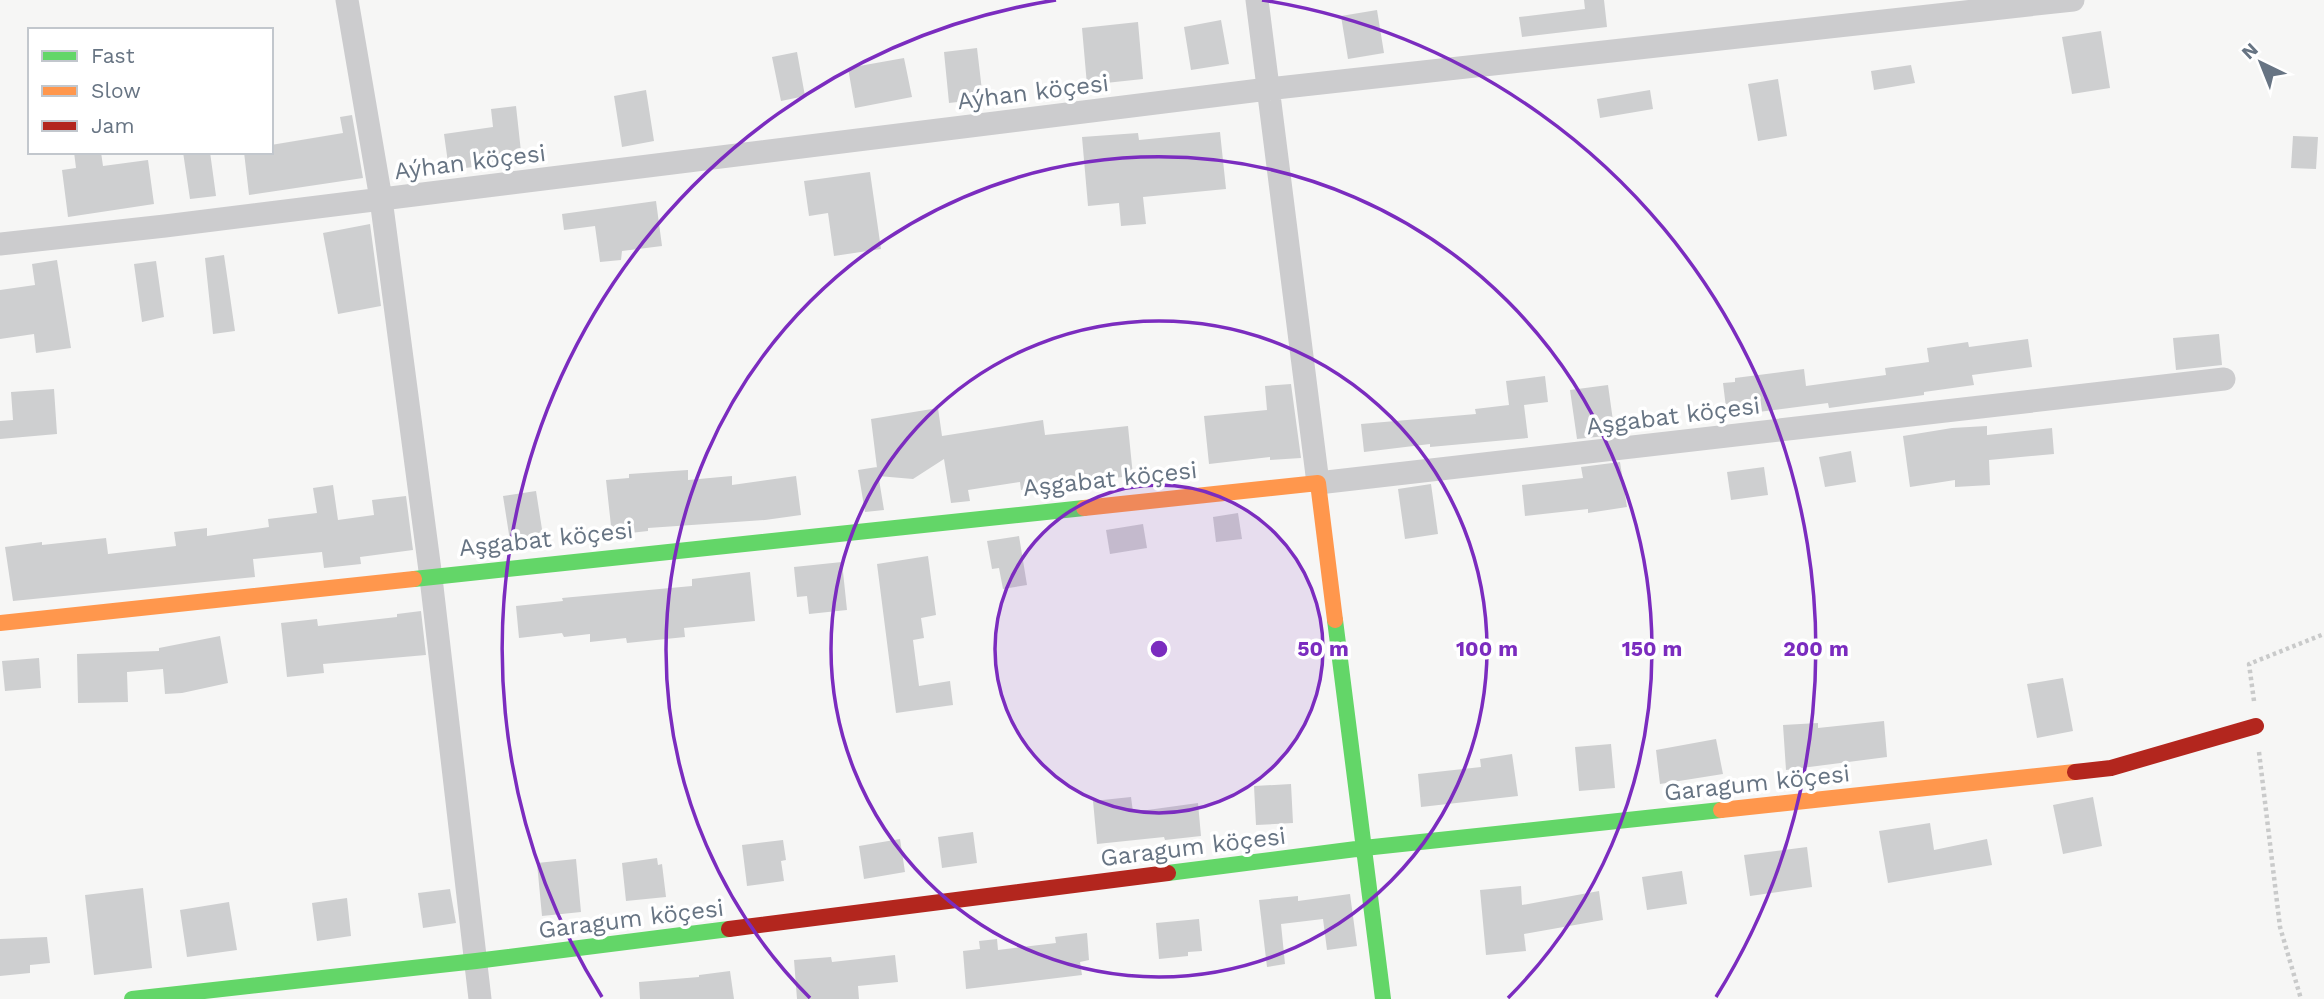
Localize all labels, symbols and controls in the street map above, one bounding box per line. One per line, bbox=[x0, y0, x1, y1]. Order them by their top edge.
legend bbox=[28, 28, 273, 154]
north arrow bbox=[2226, 28, 2296, 98]
text: N bbox=[2237, 38, 2263, 64]
text: Fast bbox=[91, 43, 135, 68]
street label: Aýhan köçesi bbox=[956, 69, 1110, 115]
text: Slow bbox=[91, 78, 141, 103]
text: Jam bbox=[91, 113, 134, 138]
street label: Aýhan köçesi bbox=[393, 139, 547, 185]
street label: Aşgabat köçesi bbox=[1584, 391, 1762, 441]
street label: Aşgabat köçesi bbox=[1022, 456, 1198, 502]
street label: Aşgabat köçesi bbox=[458, 516, 634, 562]
text: 50 m bbox=[1297, 636, 1349, 661]
text: 100 m bbox=[1456, 636, 1518, 661]
text: 150 m bbox=[1622, 636, 1682, 661]
text: 200 m bbox=[1783, 636, 1849, 661]
centre of rings bbox=[1147, 637, 1171, 661]
street label: Garagum köçesi bbox=[1663, 759, 1851, 807]
street label: Garagum köçesi bbox=[1099, 822, 1287, 872]
street label: Garagum köçesi bbox=[537, 894, 725, 944]

